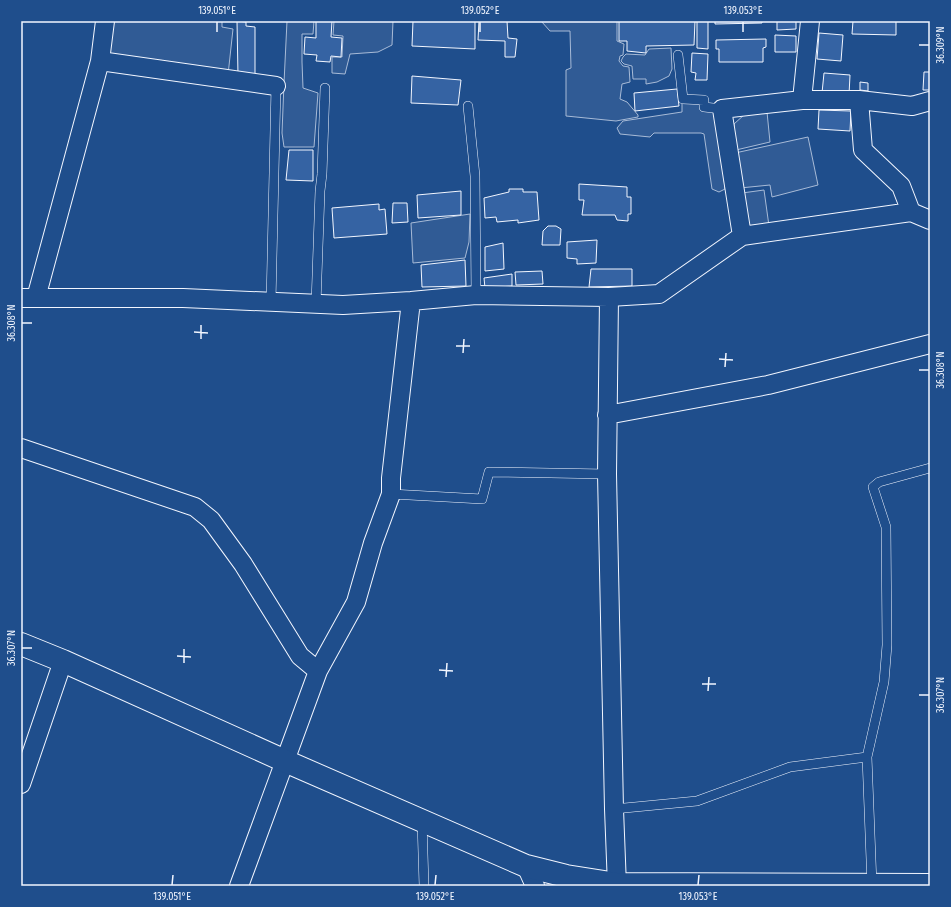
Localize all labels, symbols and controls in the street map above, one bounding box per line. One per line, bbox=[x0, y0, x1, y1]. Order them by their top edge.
text: 139.051°E bbox=[198, 5, 236, 17]
text: 139.052°E bbox=[461, 5, 500, 17]
text: 139.053°E bbox=[724, 5, 763, 17]
text: 36.309°N bbox=[935, 27, 947, 63]
text: 36.308°N bbox=[6, 304, 18, 342]
text: 36.308°N bbox=[935, 351, 947, 389]
text: 36.307°N bbox=[6, 630, 18, 666]
text: 36.307°N bbox=[935, 677, 947, 713]
text: 139.051°E bbox=[153, 891, 191, 903]
text: 139.052°E bbox=[416, 891, 455, 903]
text: 139.053°E bbox=[679, 891, 718, 903]

